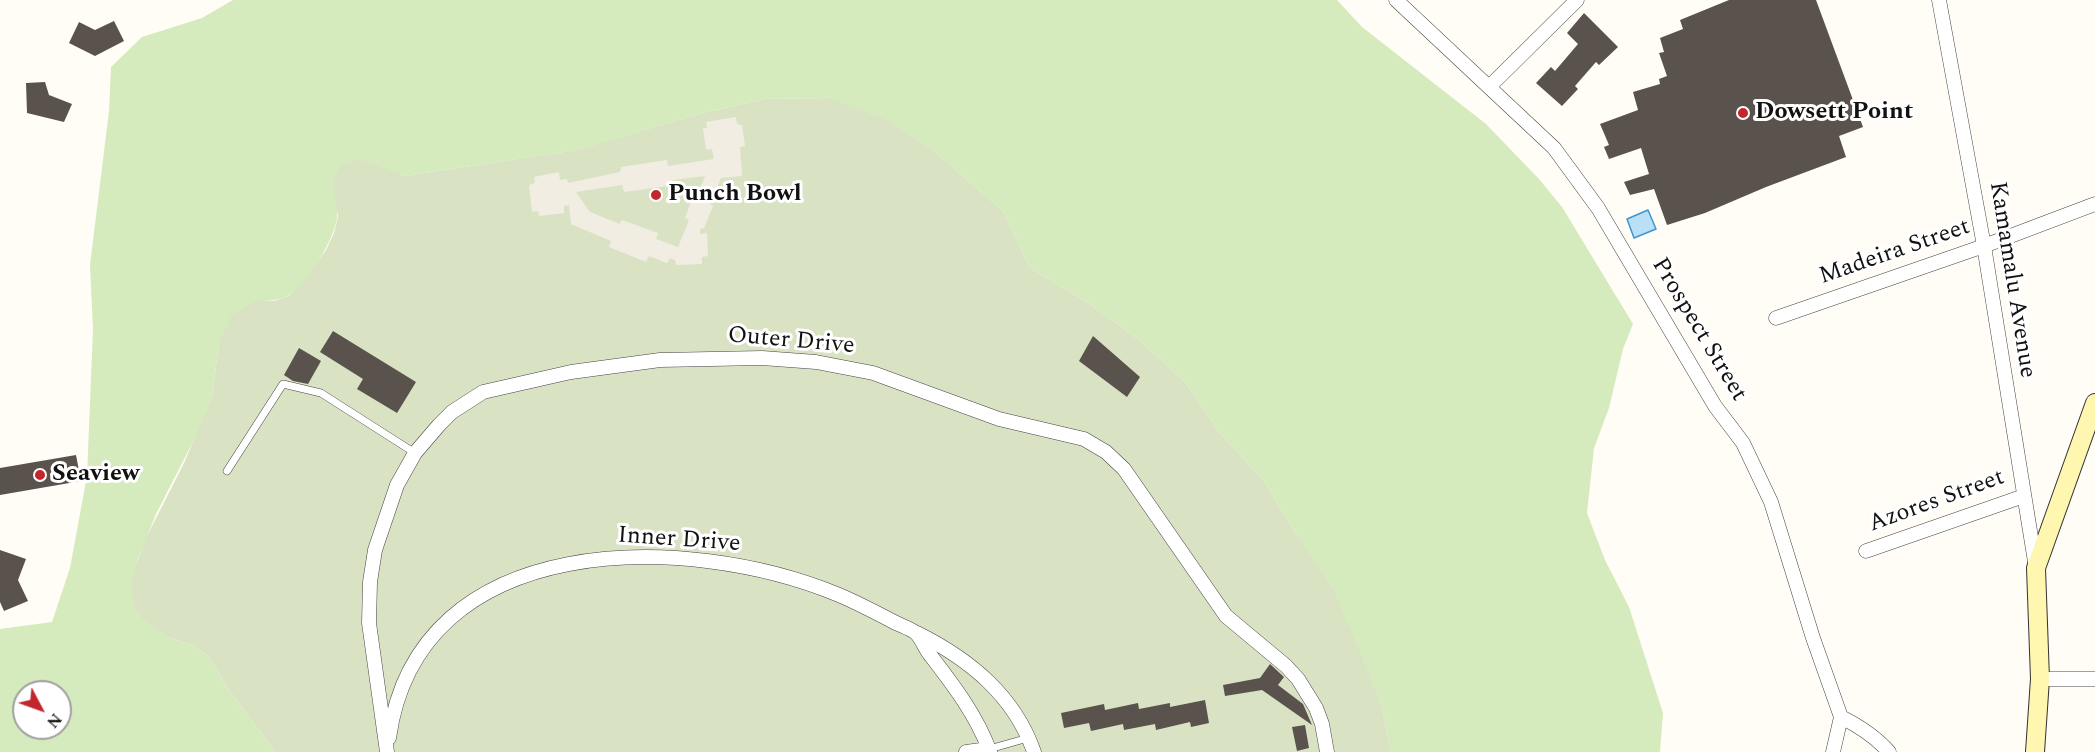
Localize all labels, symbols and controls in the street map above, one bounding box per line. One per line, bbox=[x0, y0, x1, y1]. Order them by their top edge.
place label: Dowsett Point bbox=[1755, 99, 1913, 127]
marker: Dowsett Point bbox=[1736, 106, 1750, 120]
street label: Kamamalu Avenue bbox=[1981, 180, 2041, 380]
place label: Punch Bowl bbox=[668, 181, 801, 209]
marker: Punch Bowl bbox=[649, 188, 663, 202]
street label: Madeira Street bbox=[1816, 214, 1974, 292]
street label: Prospect Street bbox=[1644, 253, 1752, 407]
street label: Outer Drive bbox=[726, 322, 856, 362]
place label: Seaview bbox=[52, 461, 139, 489]
street label: Azores Street bbox=[1865, 464, 2009, 540]
marker: Seaview bbox=[33, 468, 47, 482]
street label: Inner Drive bbox=[617, 522, 741, 560]
north arrow bbox=[12, 680, 72, 740]
text: N bbox=[41, 708, 67, 733]

